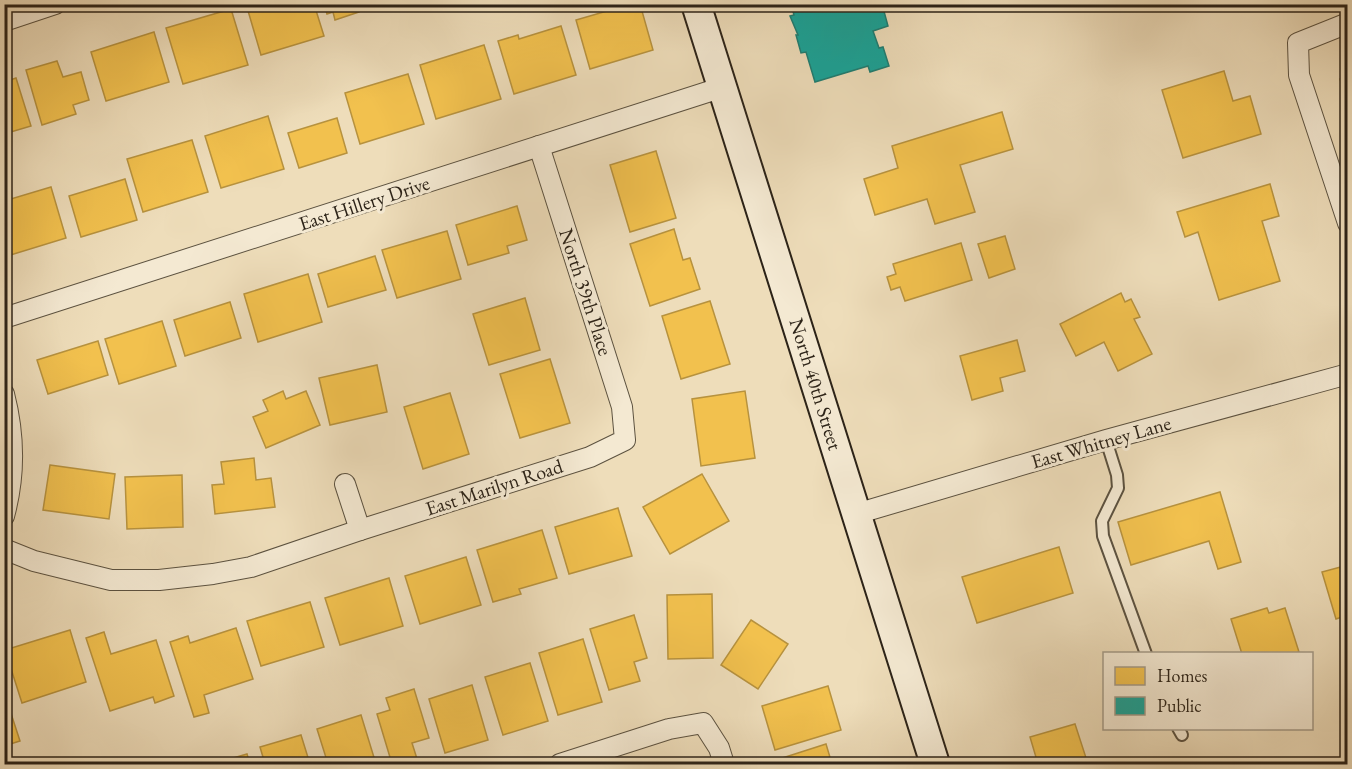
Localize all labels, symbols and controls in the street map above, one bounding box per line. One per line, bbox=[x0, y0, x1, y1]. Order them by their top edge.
street label: East Hillery Drive bbox=[295, 170, 433, 236]
street label: North 39th Place bbox=[553, 225, 619, 359]
street label: North 40th Street bbox=[784, 315, 849, 454]
street label: East Whitney Lane bbox=[1028, 410, 1174, 474]
street label: East Marilyn Road bbox=[422, 452, 567, 521]
legend bbox=[1103, 652, 1313, 730]
text: Homes bbox=[1157, 664, 1208, 687]
text: Public bbox=[1157, 694, 1201, 717]

